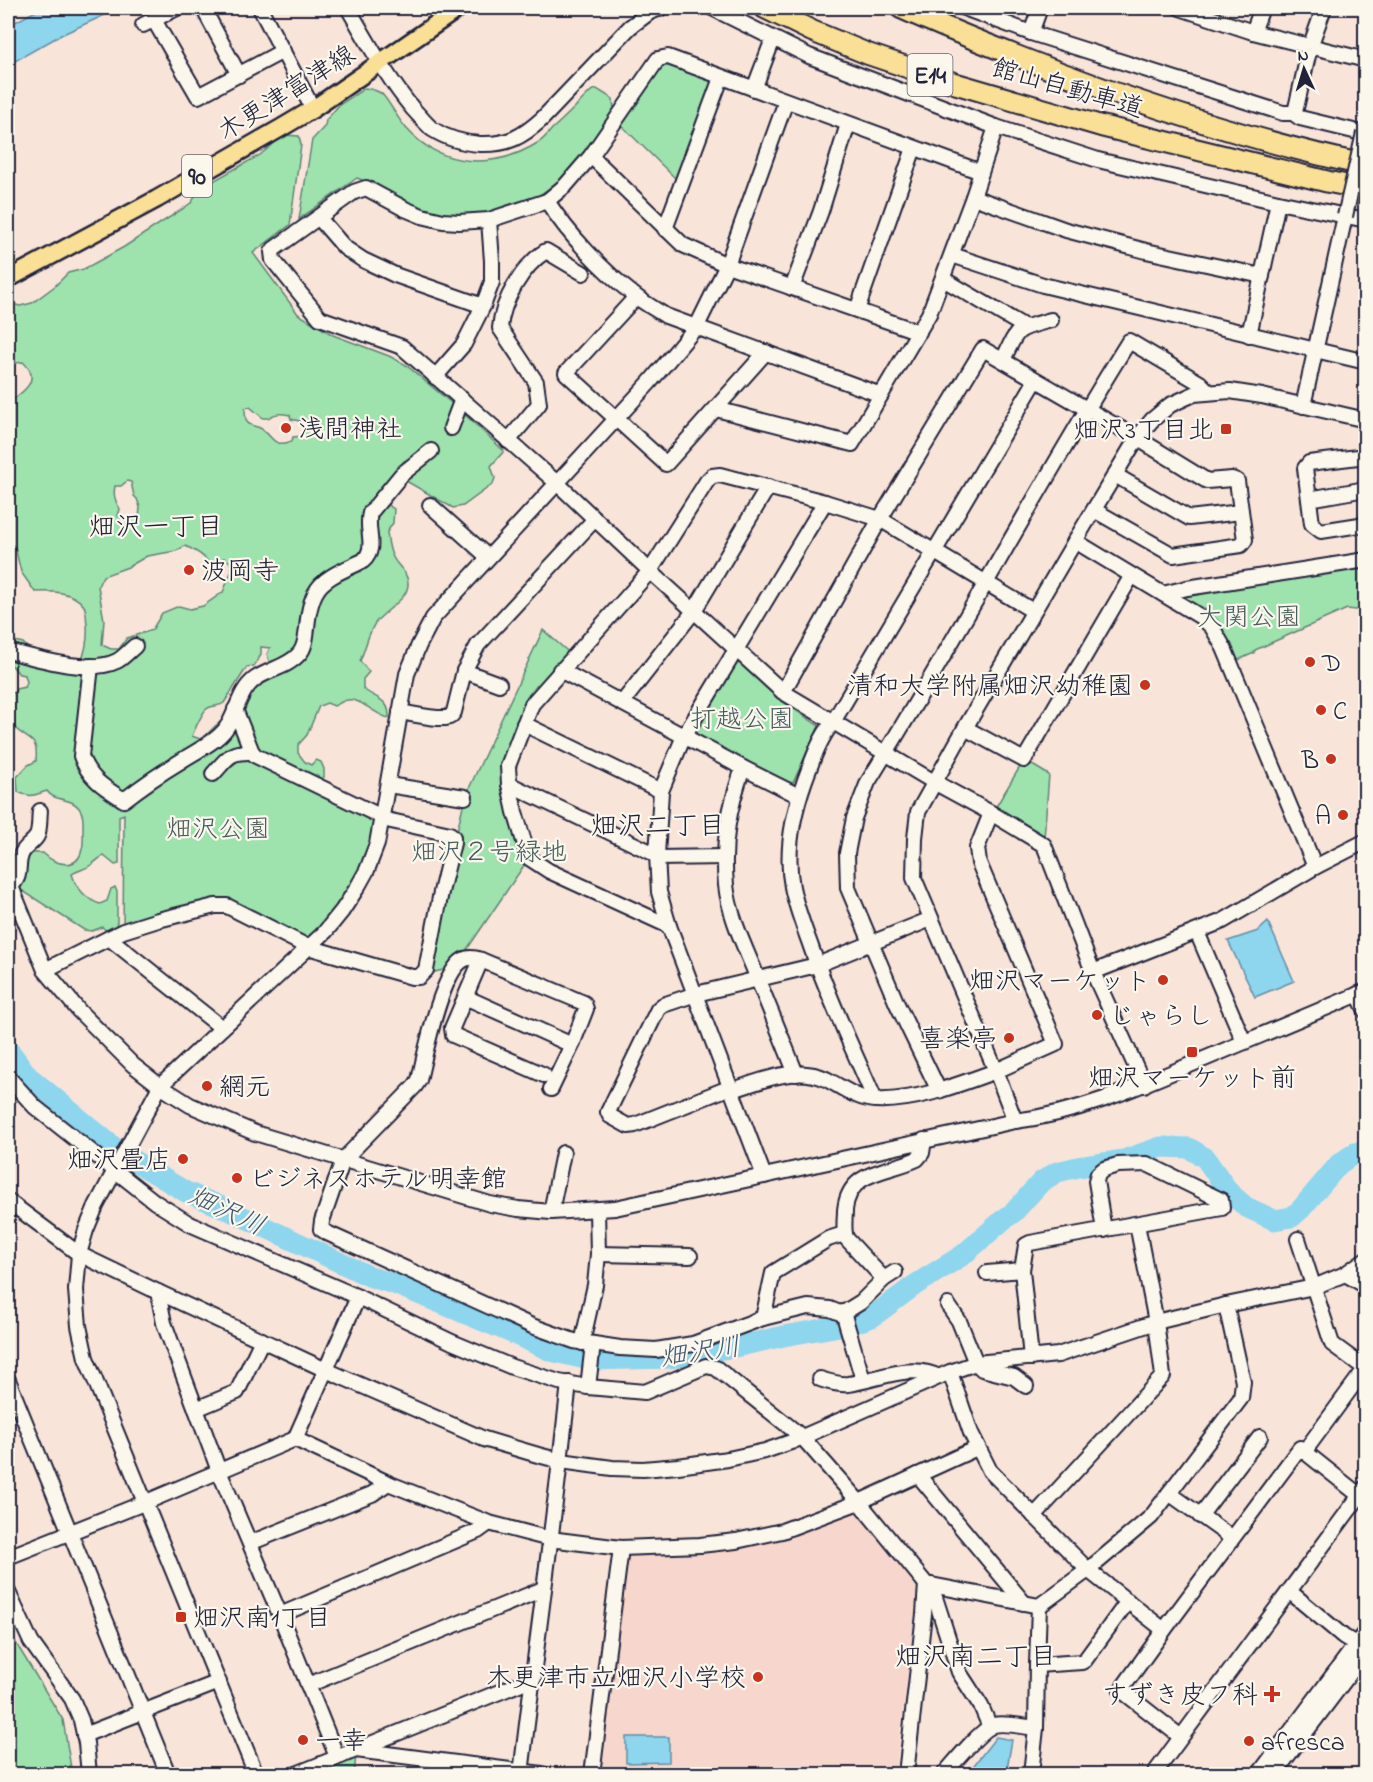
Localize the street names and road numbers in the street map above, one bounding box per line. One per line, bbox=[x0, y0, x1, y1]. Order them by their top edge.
street label: 木更津富津線 bbox=[211, 37, 364, 152]
street label: 館山自動車道 bbox=[987, 50, 1147, 130]
road number: E14 bbox=[908, 54, 952, 96]
road number: 90 bbox=[182, 155, 212, 197]

